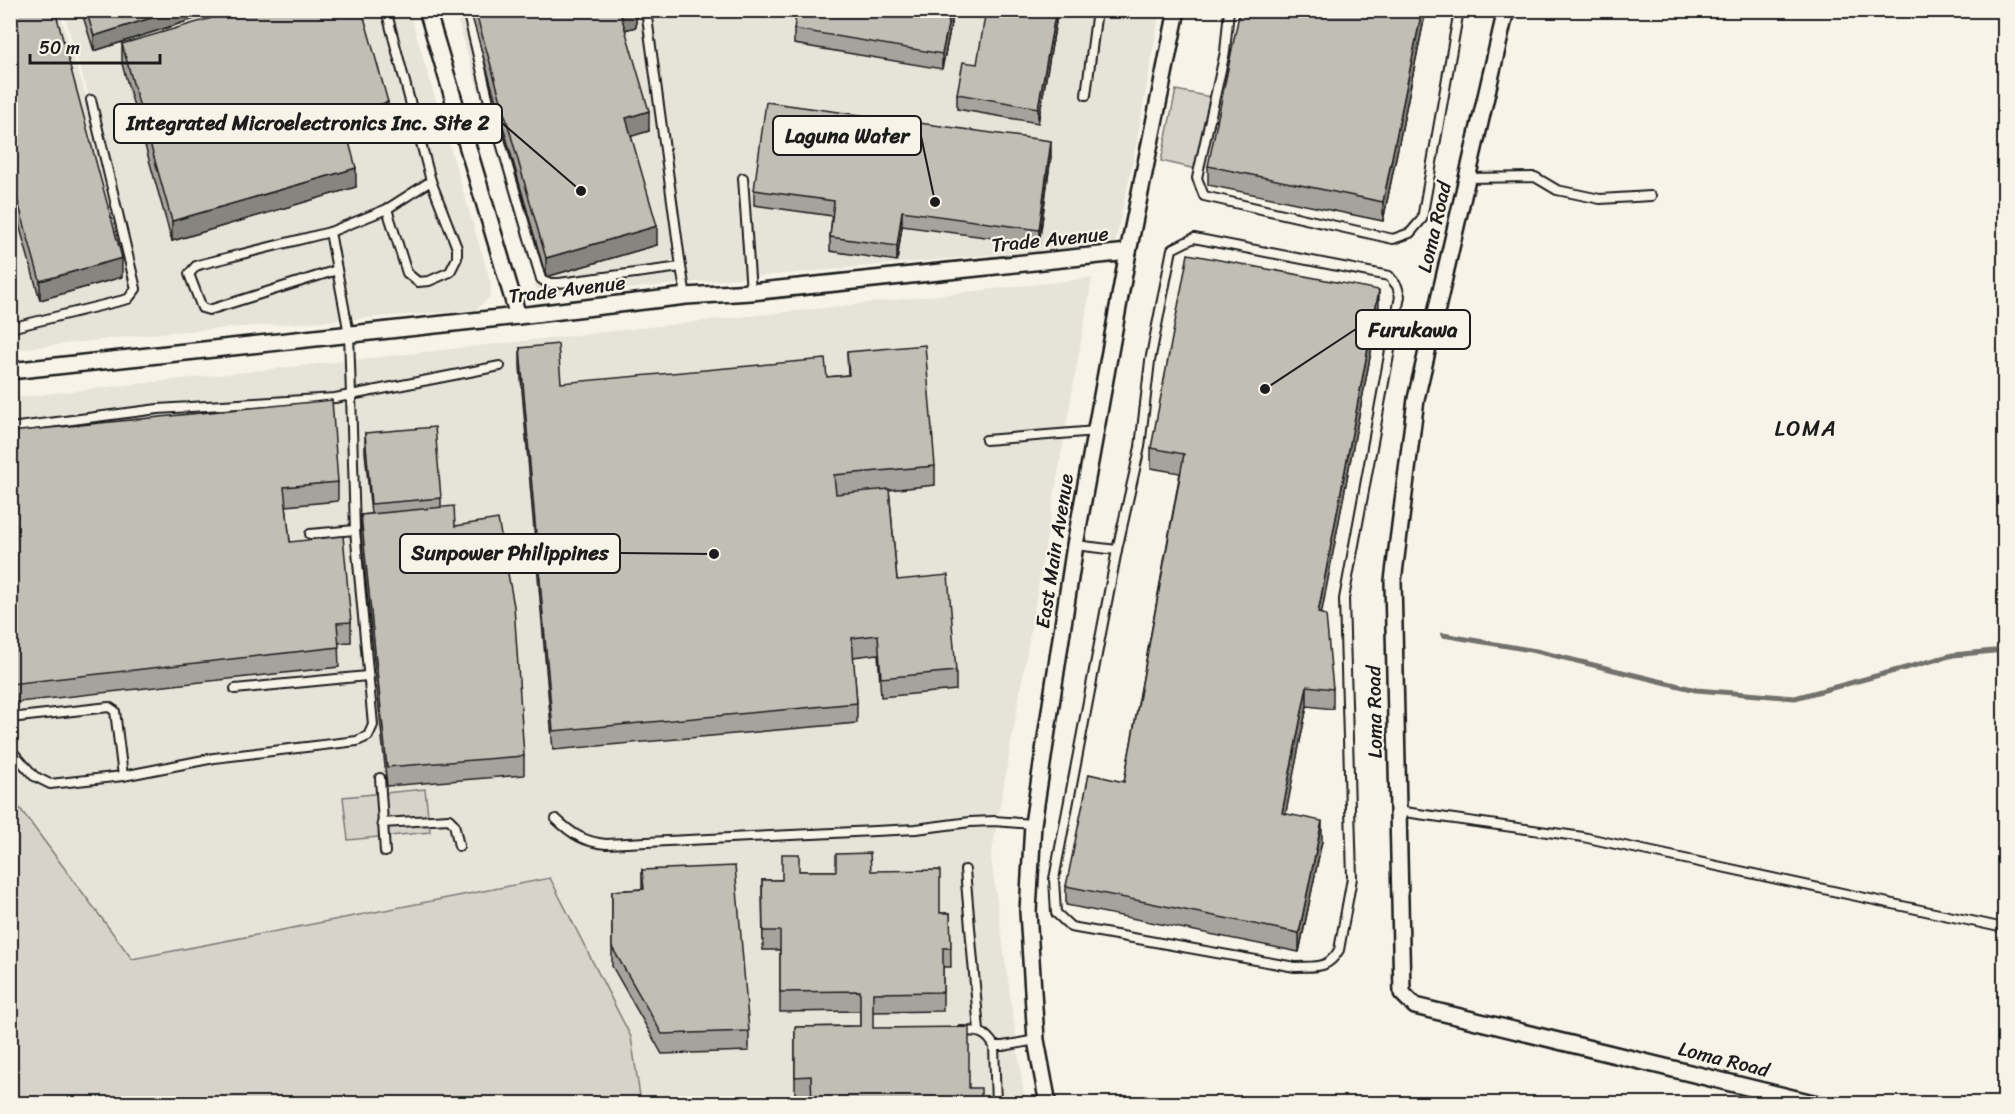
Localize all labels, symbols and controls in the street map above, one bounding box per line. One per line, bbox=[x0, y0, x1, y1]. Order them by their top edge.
scale bar bbox=[30, 27, 160, 65]
text: 50 m bbox=[39, 32, 80, 64]
callout: Integrated Microelectronics Inc. Site 2 bbox=[114, 104, 502, 143]
text: Integrated Microelectronics Inc. Site 2 bbox=[125, 104, 490, 142]
callout: Laguna Water bbox=[773, 116, 921, 155]
text: Laguna Water bbox=[785, 117, 911, 155]
street label: Loma Road bbox=[1407, 177, 1462, 276]
street label: Trade Avenue bbox=[990, 216, 1110, 263]
street label: Trade Avenue bbox=[507, 265, 627, 314]
callout: Furukawa bbox=[1356, 310, 1470, 349]
text: Furukawa bbox=[1367, 311, 1458, 349]
district label: LOMA bbox=[1775, 409, 1837, 448]
street label: East Main Avenue bbox=[1025, 471, 1084, 631]
callout: Sunpower Philippines bbox=[400, 534, 620, 573]
text: Sunpower Philippines bbox=[410, 534, 610, 572]
street label: Loma Road bbox=[1356, 664, 1393, 759]
street label: Loma Road bbox=[1675, 1031, 1774, 1088]

